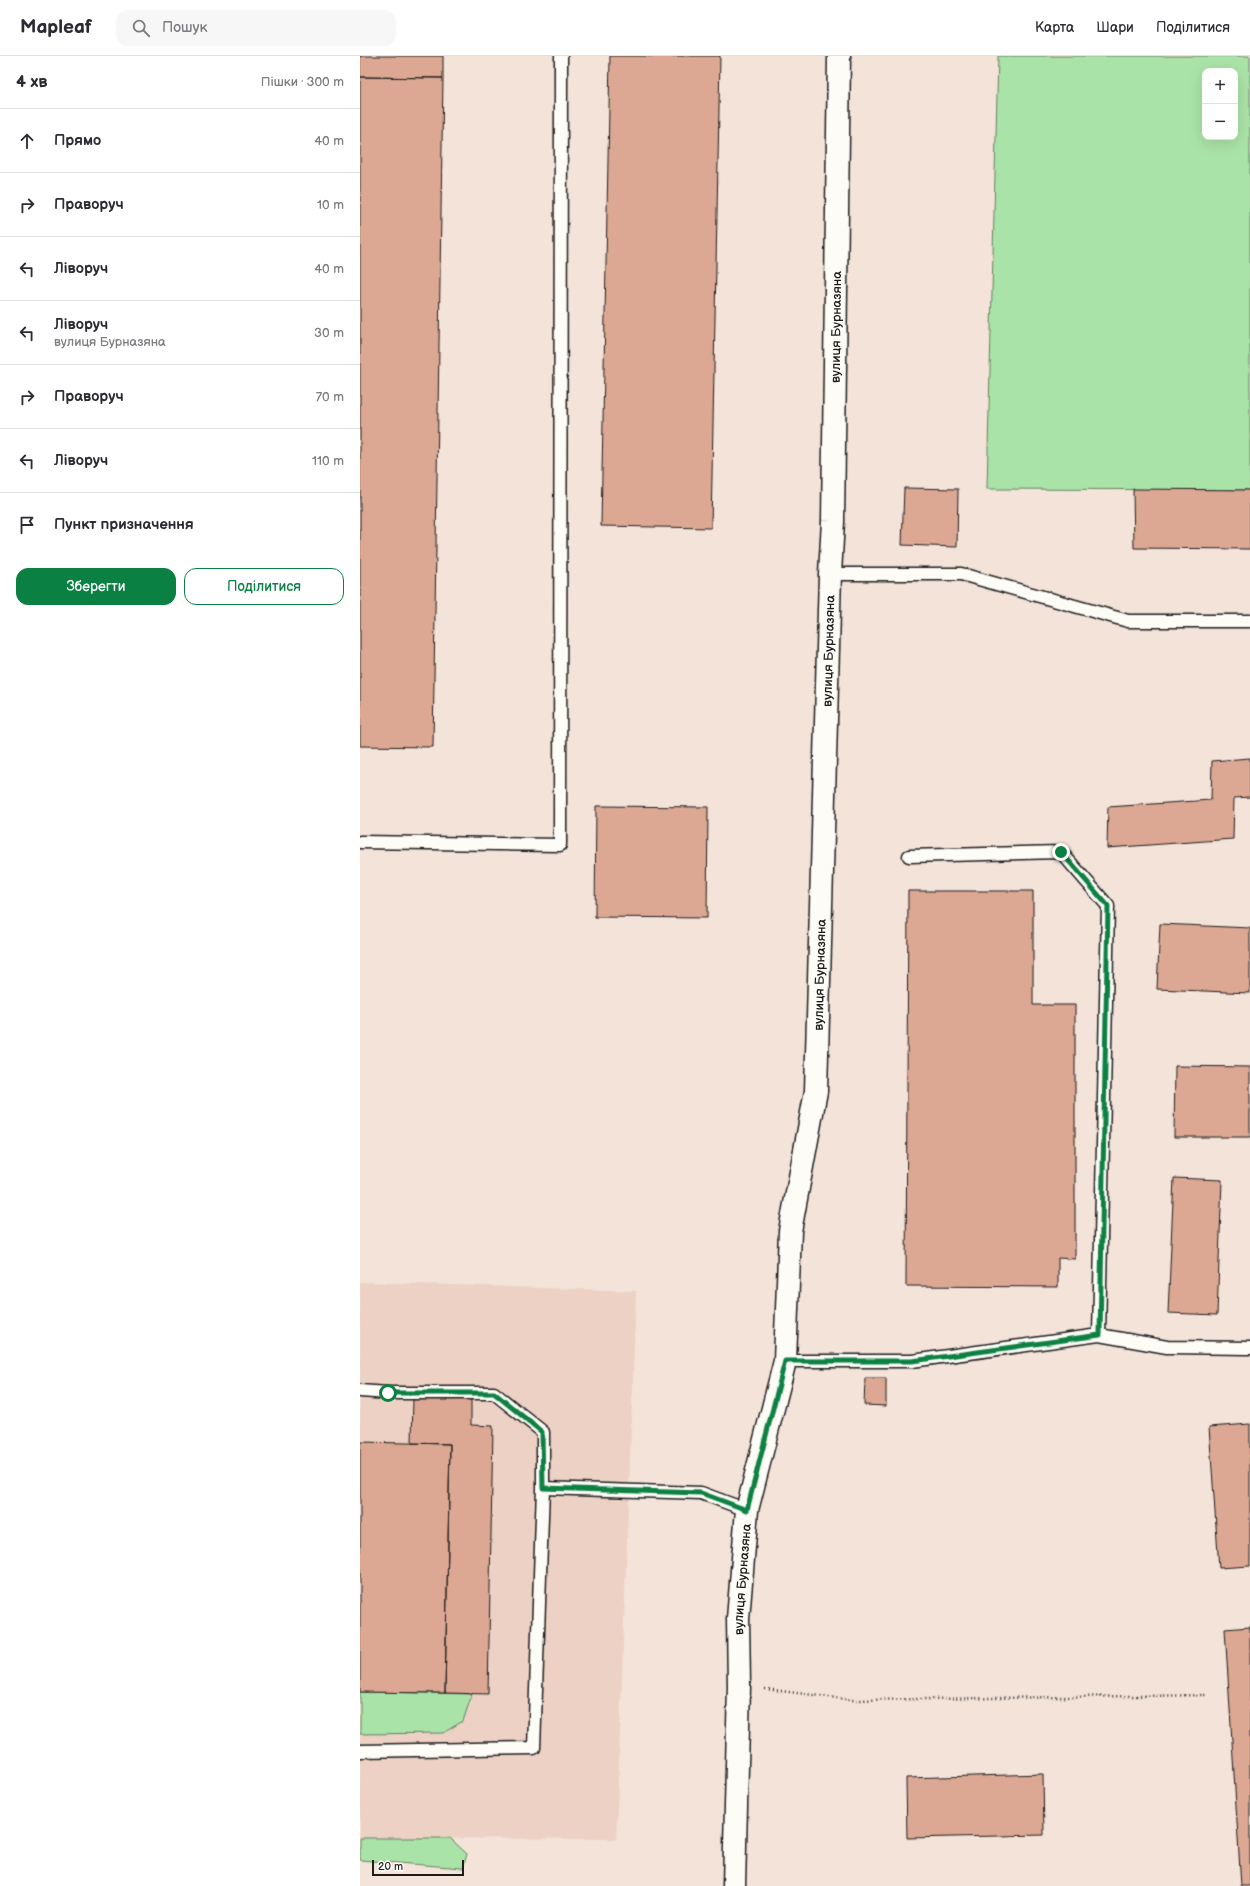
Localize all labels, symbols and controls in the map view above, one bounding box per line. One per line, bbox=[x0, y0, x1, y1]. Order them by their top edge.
search box bbox=[116, 10, 396, 46]
text: Mapleaf bbox=[20, 16, 92, 39]
icon: search bbox=[130, 17, 152, 39]
text: Пошук bbox=[162, 18, 207, 37]
text: Карта bbox=[1035, 19, 1074, 36]
text: Шари bbox=[1096, 19, 1134, 36]
text: Поділитися bbox=[1156, 19, 1230, 36]
map controls bbox=[1202, 68, 1238, 140]
button: + bbox=[1202, 68, 1238, 104]
text: 4 хв bbox=[16, 72, 48, 92]
text: Пішки · 300 m bbox=[261, 74, 344, 90]
button: − bbox=[1202, 104, 1238, 140]
icon: ahead bbox=[16, 130, 38, 152]
text: Прямо bbox=[54, 131, 101, 150]
text: 40 m bbox=[314, 133, 344, 149]
icon: right bbox=[16, 194, 38, 216]
text: Праворуч bbox=[54, 195, 124, 214]
text: 10 m bbox=[317, 197, 344, 213]
icon: left bbox=[16, 258, 38, 280]
text: Ліворуч bbox=[54, 259, 108, 278]
text: 40 m bbox=[314, 261, 344, 277]
street label: вулиця Бурназяна bbox=[828, 271, 845, 383]
text: Ліворуч bbox=[54, 315, 108, 334]
icon: left bbox=[16, 322, 38, 344]
text: 30 m bbox=[314, 325, 344, 341]
text: вулиця Бурназяна bbox=[54, 334, 166, 350]
icon: right bbox=[16, 386, 38, 408]
text: Праворуч bbox=[54, 387, 124, 406]
text: 70 m bbox=[316, 389, 344, 405]
icon: left bbox=[16, 450, 38, 472]
text: Ліворуч bbox=[54, 451, 108, 470]
text: 110 m bbox=[312, 453, 344, 469]
icon: arrive bbox=[16, 514, 38, 536]
text: Пункт призначення bbox=[54, 515, 194, 534]
button: Зберегти bbox=[16, 568, 176, 605]
button: Поділитися bbox=[184, 568, 344, 605]
street label: вулиця Бурназяна bbox=[819, 594, 838, 707]
route end bbox=[1052, 843, 1070, 861]
street label: вулиця Бурназяна bbox=[811, 918, 830, 1031]
route start bbox=[379, 1384, 397, 1402]
street label: вулиця Бурназяна bbox=[731, 1523, 755, 1635]
scale bar bbox=[372, 1858, 464, 1877]
text: 20 m bbox=[378, 1860, 403, 1873]

